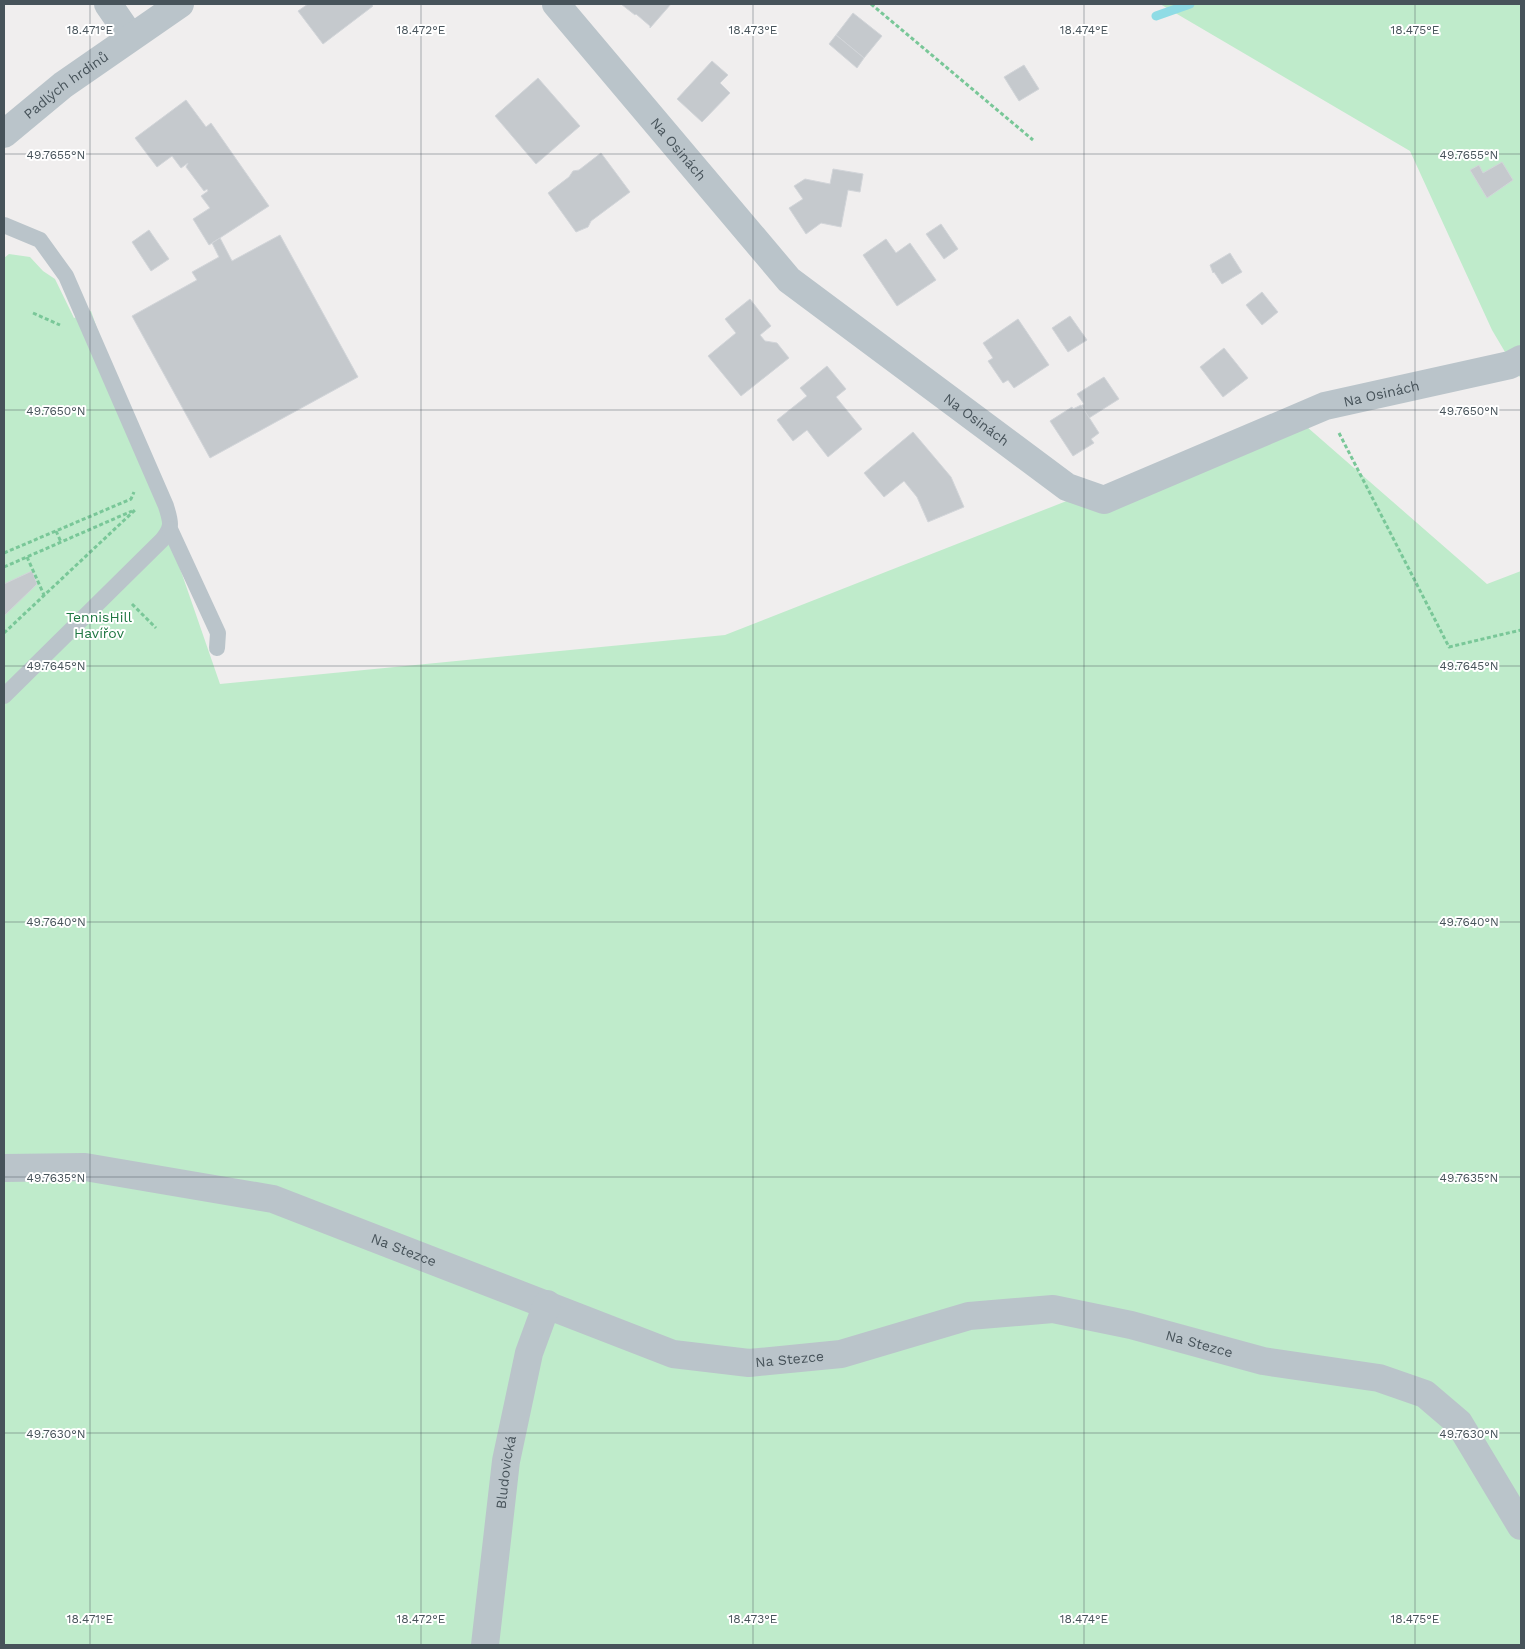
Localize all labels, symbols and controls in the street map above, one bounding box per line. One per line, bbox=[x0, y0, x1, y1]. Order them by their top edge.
text: 18.471°E bbox=[67, 23, 114, 37]
text: 18.472°E bbox=[397, 23, 446, 37]
text: 18.473°E bbox=[729, 23, 778, 37]
text: 18.474°E bbox=[1060, 23, 1109, 37]
text: 18.475°E bbox=[1391, 23, 1440, 37]
street label: Padlých hrdinů bbox=[21, 48, 111, 122]
street label: Na Osinách bbox=[648, 114, 710, 184]
text: 49.7655°N bbox=[27, 148, 85, 162]
text: 49.7655°N bbox=[1440, 148, 1498, 162]
street label: Na Osinách bbox=[1342, 377, 1421, 410]
street label: Na Osinách bbox=[941, 390, 1012, 449]
text: 49.7650°N bbox=[26, 404, 86, 418]
text: 49.7650°N bbox=[1439, 404, 1499, 418]
park label: TennisHill Havířov bbox=[66, 609, 133, 641]
text: 49.7645°N bbox=[26, 659, 86, 673]
text: 49.7645°N bbox=[1439, 659, 1499, 673]
text: 49.7640°N bbox=[26, 915, 86, 929]
text: 49.7640°N bbox=[1439, 915, 1499, 929]
text: 49.7635°N bbox=[27, 1171, 85, 1185]
text: 49.7635°N bbox=[1440, 1171, 1498, 1185]
street label: Na Stezce bbox=[369, 1230, 439, 1270]
street label: Na Stezce bbox=[1164, 1327, 1235, 1360]
street label: Na Stezce bbox=[755, 1348, 825, 1370]
text: 49.7630°N bbox=[26, 1427, 86, 1441]
text: 49.7630°N bbox=[1439, 1427, 1499, 1441]
street label: Bludovická bbox=[493, 1434, 519, 1510]
text: 18.471°E bbox=[67, 1612, 114, 1626]
text: 18.472°E bbox=[397, 1612, 446, 1626]
text: 18.473°E bbox=[729, 1612, 778, 1626]
text: 18.474°E bbox=[1060, 1612, 1109, 1626]
text: 18.475°E bbox=[1391, 1612, 1440, 1626]

